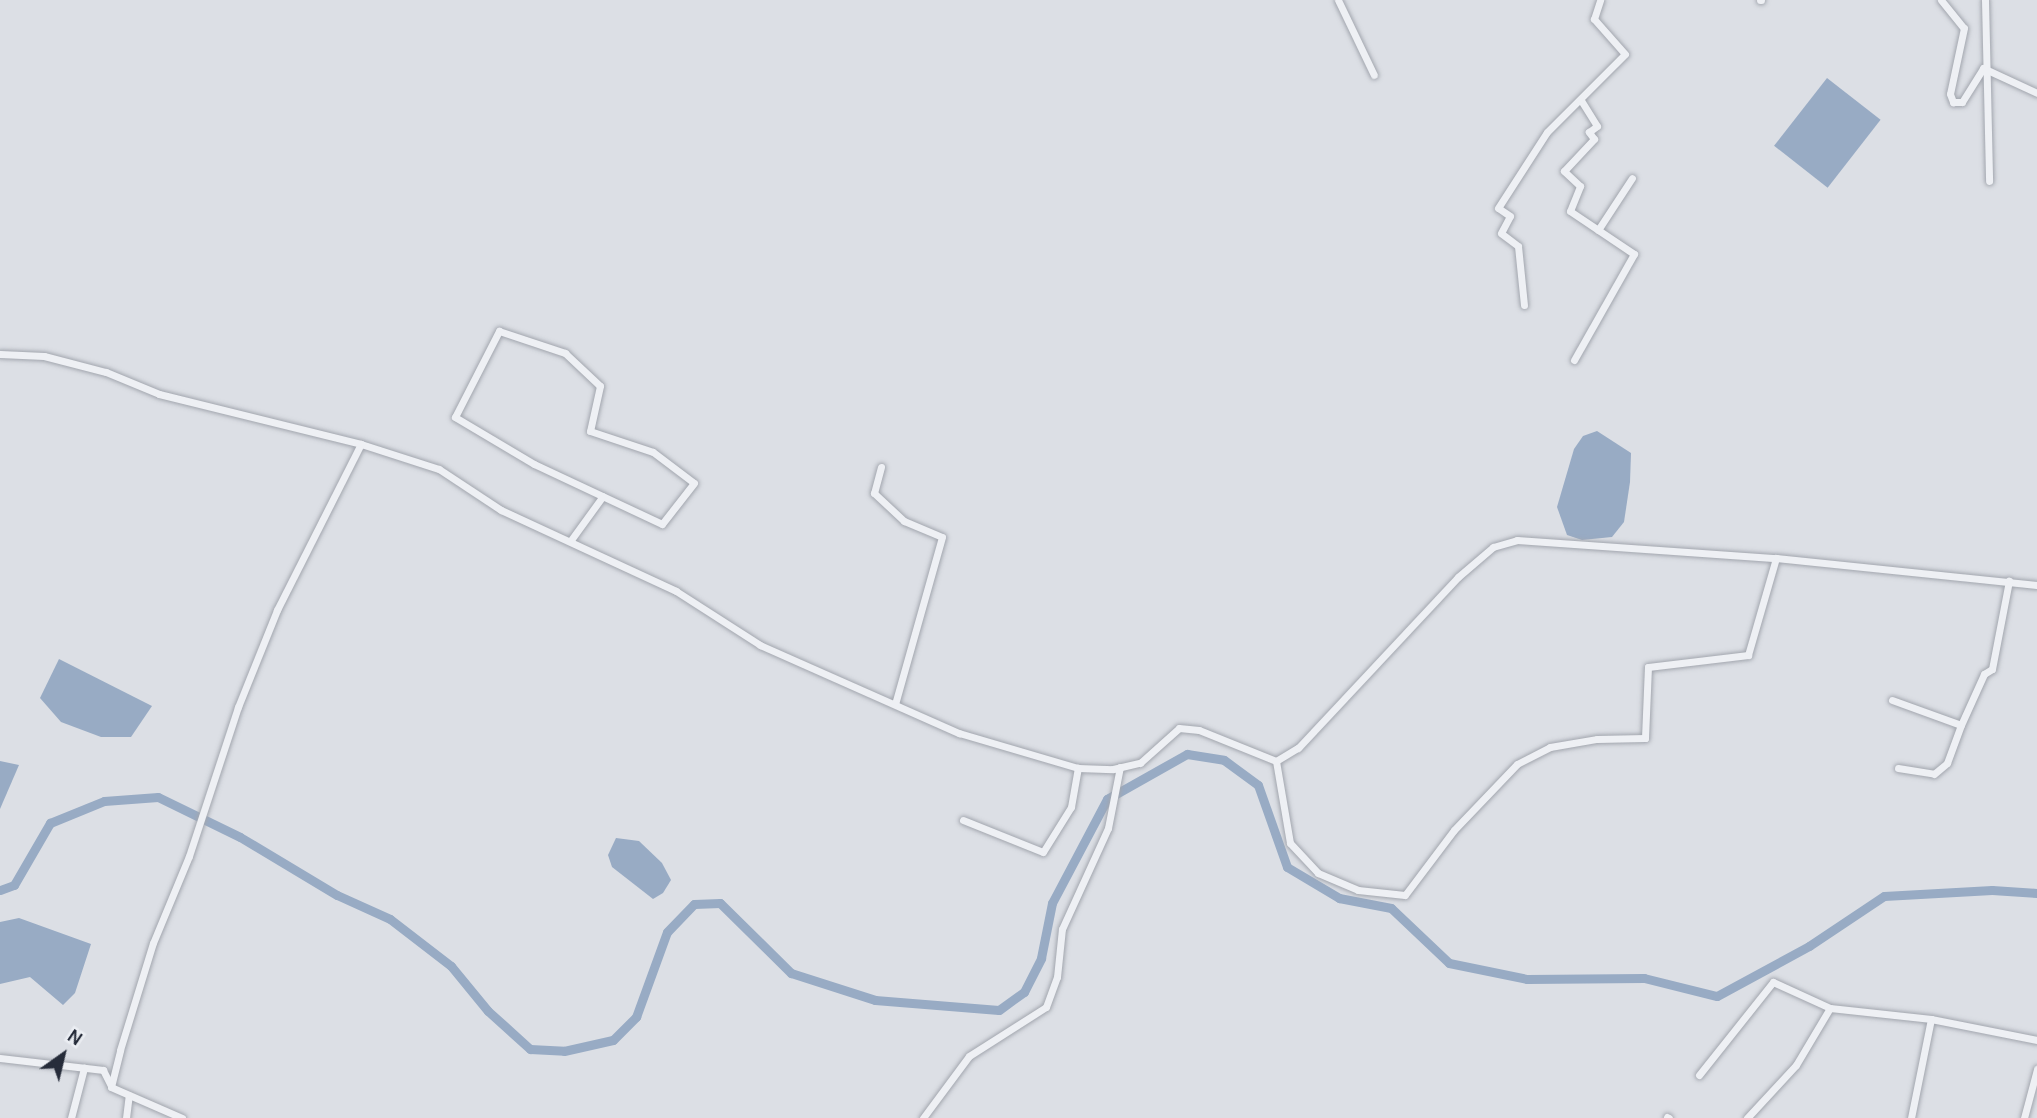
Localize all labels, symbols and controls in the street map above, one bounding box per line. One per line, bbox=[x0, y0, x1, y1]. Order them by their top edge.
north arrow bbox=[28, 1020, 98, 1090]
text: N bbox=[63, 1025, 87, 1051]

